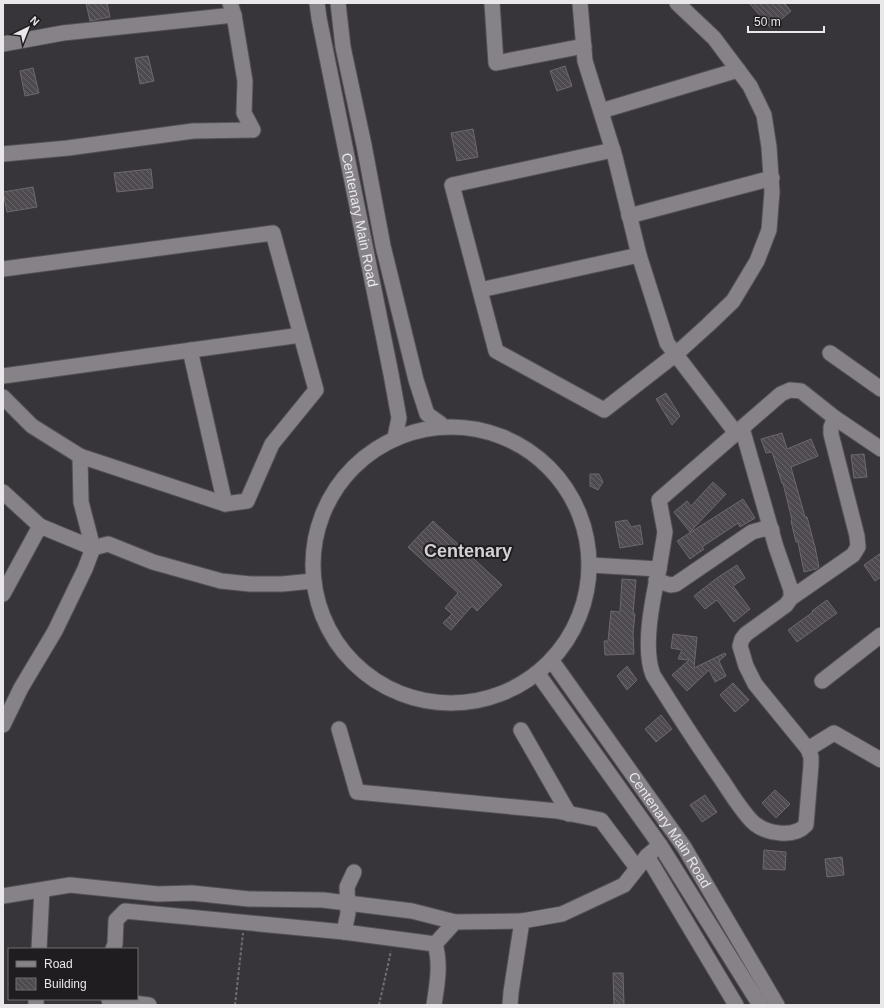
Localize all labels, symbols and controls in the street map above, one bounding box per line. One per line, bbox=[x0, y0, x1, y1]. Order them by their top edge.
north arrow bbox=[8, 8, 48, 48]
scale bar bbox=[748, 8, 824, 34]
text: N bbox=[28, 14, 42, 28]
text: 50 m bbox=[754, 15, 781, 29]
street label: Centenary Main Road bbox=[338, 151, 381, 288]
district label: Centenary bbox=[424, 541, 512, 561]
street label: Centenary Main Road bbox=[625, 769, 714, 891]
legend bbox=[8, 948, 138, 1000]
text: Road bbox=[44, 957, 73, 971]
text: Building bbox=[44, 977, 87, 991]

